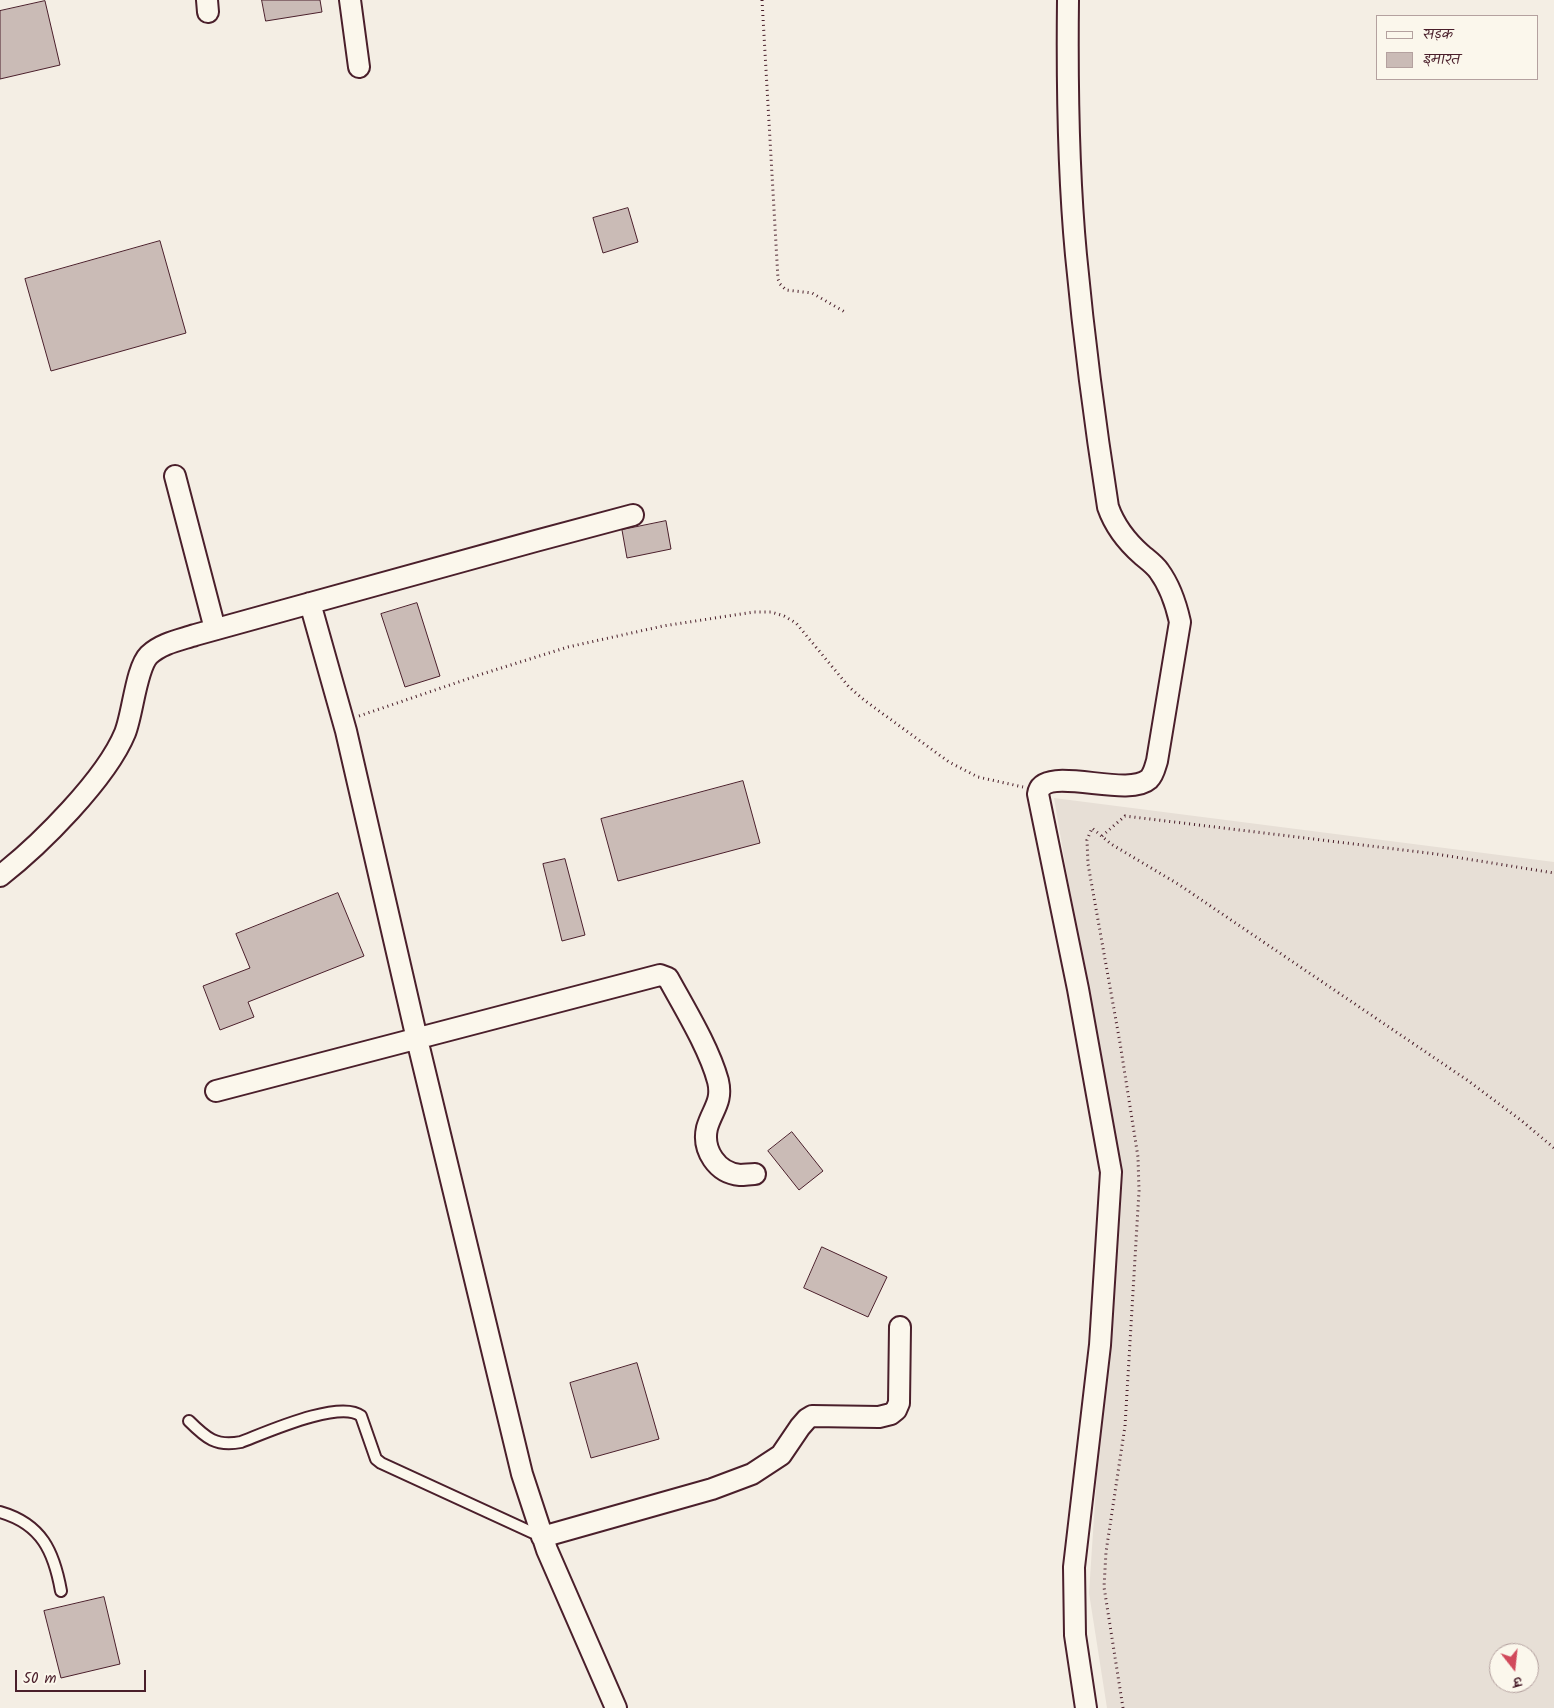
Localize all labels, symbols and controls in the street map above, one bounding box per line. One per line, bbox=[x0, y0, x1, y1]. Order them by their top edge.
legend bbox=[1376, 15, 1539, 80]
text: सड़क bbox=[1423, 23, 1453, 47]
text: इमारत bbox=[1423, 48, 1460, 72]
north arrow bbox=[1489, 1643, 1539, 1693]
scale bar bbox=[18, 1660, 149, 1692]
text: 50 m bbox=[23, 1667, 57, 1691]
text: उ bbox=[1511, 1670, 1525, 1693]

